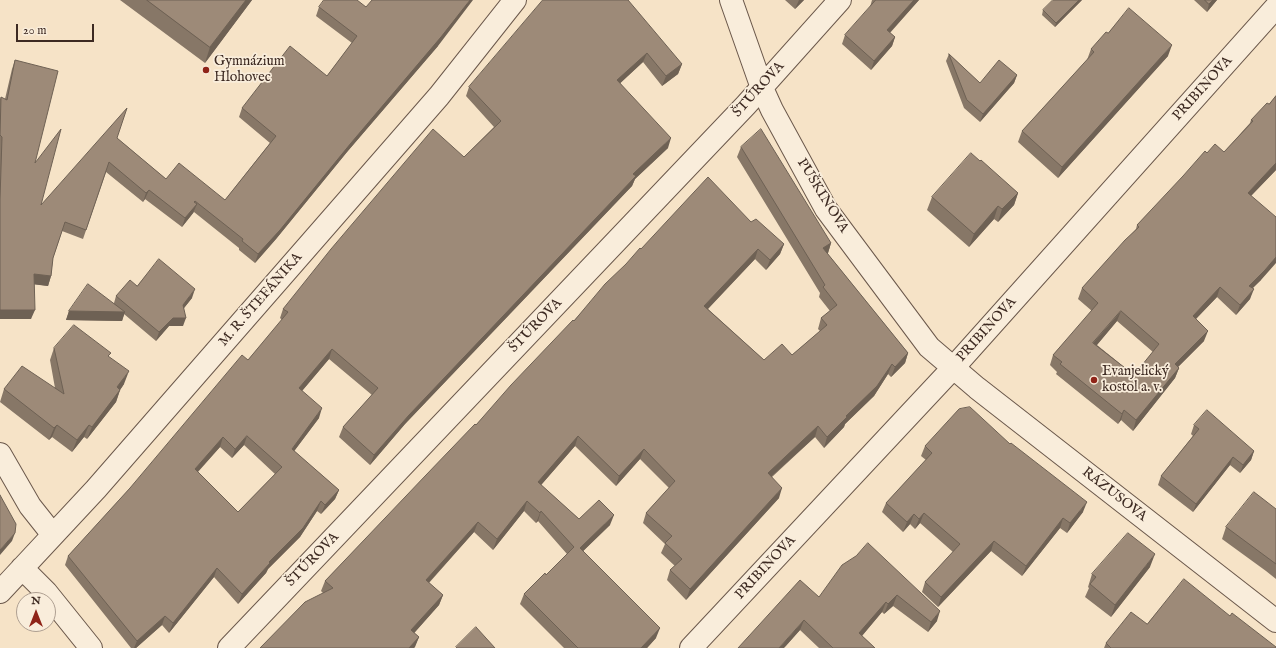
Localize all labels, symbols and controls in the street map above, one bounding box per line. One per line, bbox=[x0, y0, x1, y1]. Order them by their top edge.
scale bar bbox=[18, 16, 96, 42]
text: 20 m bbox=[23, 23, 46, 38]
street label: PRIBINOVA bbox=[1170, 53, 1236, 125]
place label: Gymnázium Hlohovec bbox=[214, 54, 285, 86]
street label: ŠTÚROVA bbox=[730, 59, 788, 121]
marker: Gymnázium Hlohovec bbox=[201, 65, 211, 75]
street label: PUŠKINOVA bbox=[792, 156, 852, 236]
street label: M. R. ŠTEFÁNIKA bbox=[216, 250, 306, 350]
street label: PRIBINOVA bbox=[954, 294, 1020, 366]
street label: ŠTÚROVA bbox=[506, 295, 566, 357]
place label: Evanjelický kostol a. v. bbox=[1102, 364, 1169, 396]
marker: Evanjelický kostol a. v. bbox=[1089, 375, 1099, 385]
street label: RÁZUSOVA bbox=[1078, 464, 1150, 526]
street label: ŠTÚROVA bbox=[283, 529, 343, 591]
street label: PRIBINOVA bbox=[732, 533, 800, 603]
north arrow bbox=[16, 592, 56, 632]
text: N bbox=[31, 594, 41, 608]

